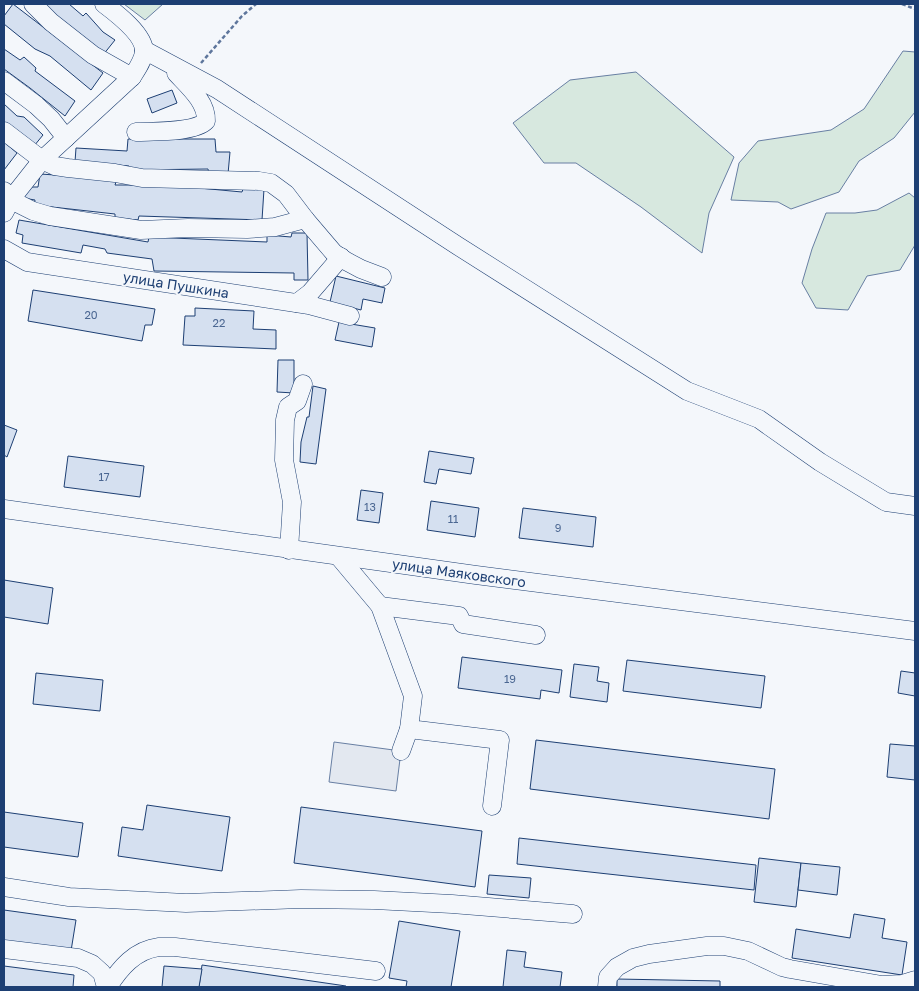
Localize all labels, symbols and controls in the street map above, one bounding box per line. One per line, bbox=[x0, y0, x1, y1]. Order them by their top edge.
street label: улица Пушкина bbox=[122, 268, 230, 301]
house number: 20 bbox=[84, 308, 98, 321]
house number: 22 bbox=[213, 316, 225, 329]
house number: 17 bbox=[98, 470, 110, 483]
house number: 13 bbox=[364, 500, 376, 513]
house number: 11 bbox=[448, 512, 458, 525]
house number: 9 bbox=[555, 521, 561, 534]
street label: улица Маяковского bbox=[391, 555, 527, 590]
house number: 19 bbox=[504, 672, 516, 685]

